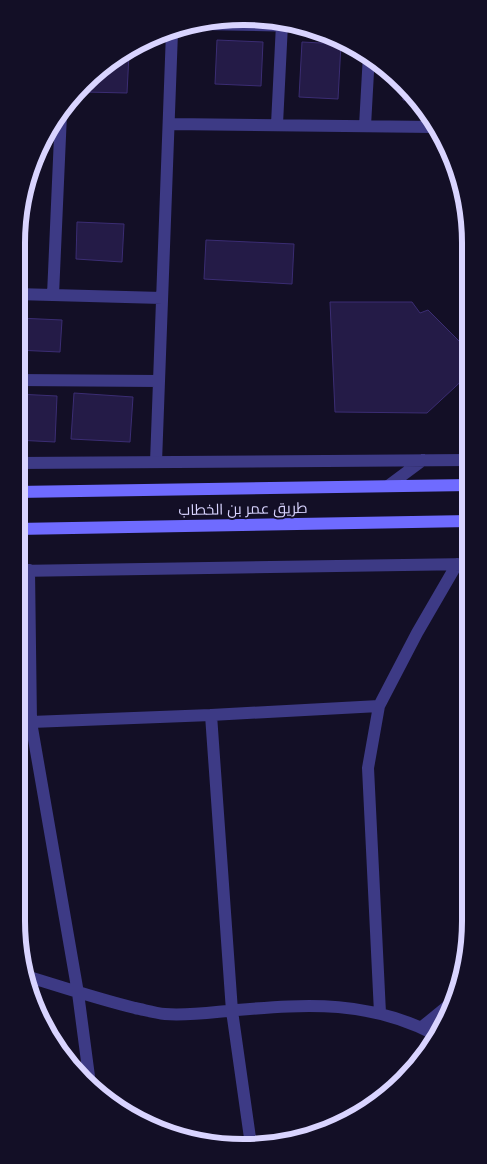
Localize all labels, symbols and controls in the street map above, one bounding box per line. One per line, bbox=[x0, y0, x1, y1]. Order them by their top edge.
street label: طريق عمر بن الخطاب bbox=[178, 498, 308, 520]

